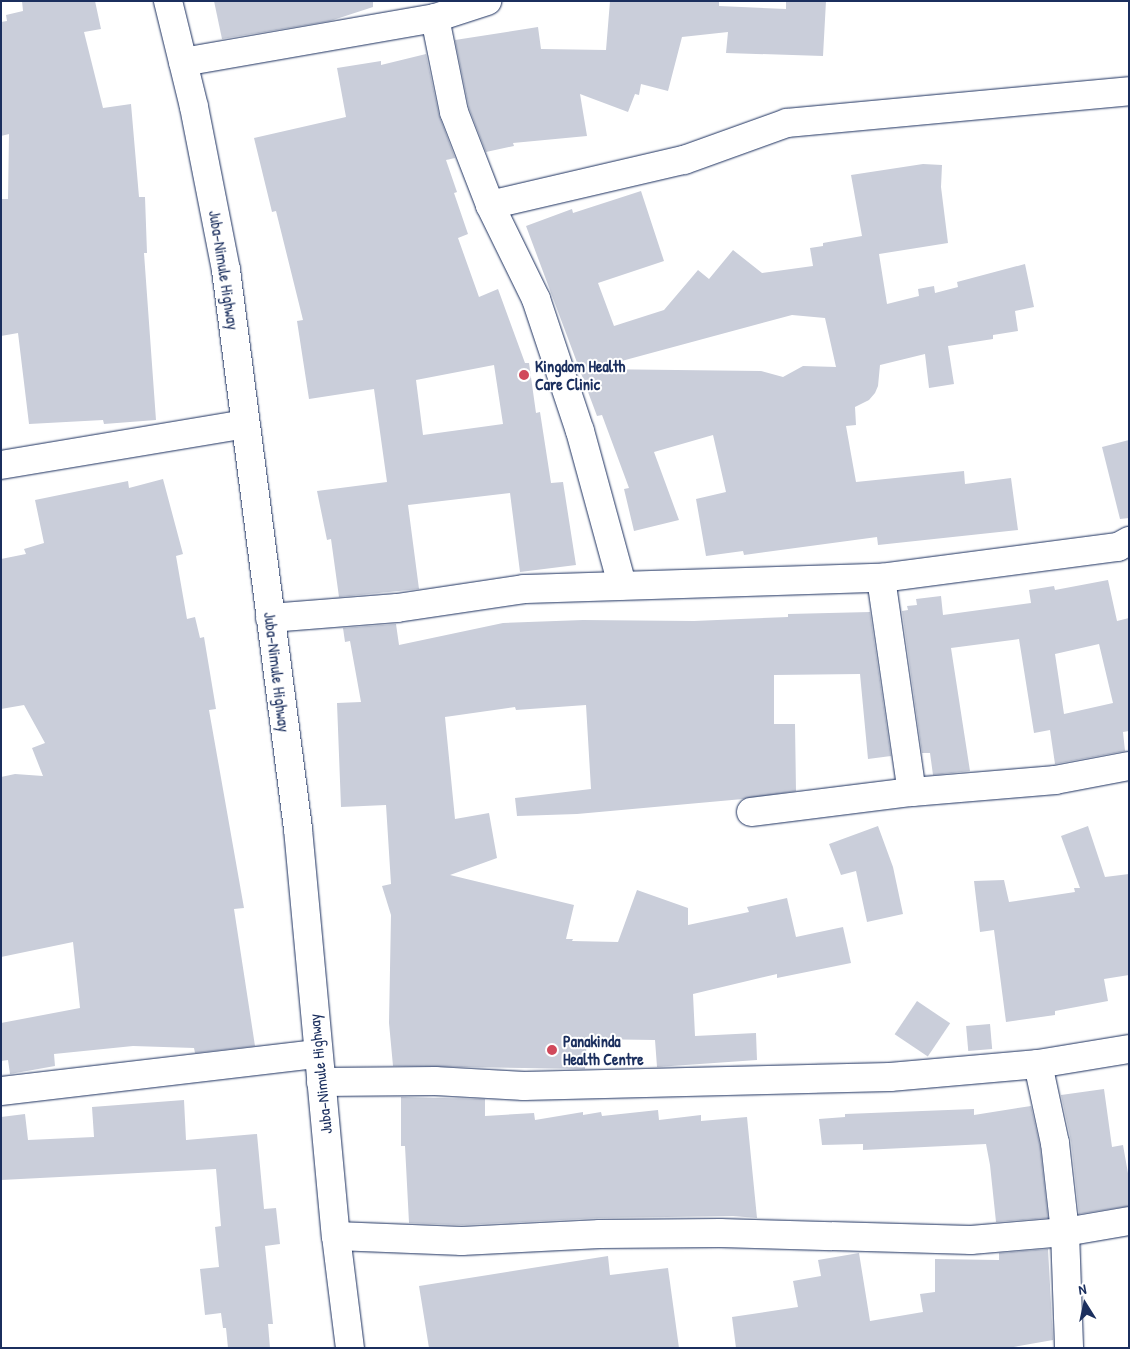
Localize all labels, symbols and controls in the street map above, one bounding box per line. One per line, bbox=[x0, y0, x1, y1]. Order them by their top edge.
street label: Juba–Nimule Highway bbox=[205, 209, 243, 331]
place label: Kingdom Health Care Clinic bbox=[535, 356, 625, 394]
marker: Kingdom Health Care Clinic bbox=[517, 368, 531, 382]
street label: Juba–Nimule Highway bbox=[260, 611, 294, 733]
street label: Juba–Nimule Highway bbox=[304, 1013, 336, 1135]
place label: Panakinda Health Centre bbox=[563, 1031, 644, 1069]
marker: Panakinda Health Centre bbox=[545, 1043, 559, 1057]
north arrow bbox=[1060, 1279, 1110, 1329]
text: N bbox=[1077, 1279, 1088, 1299]

